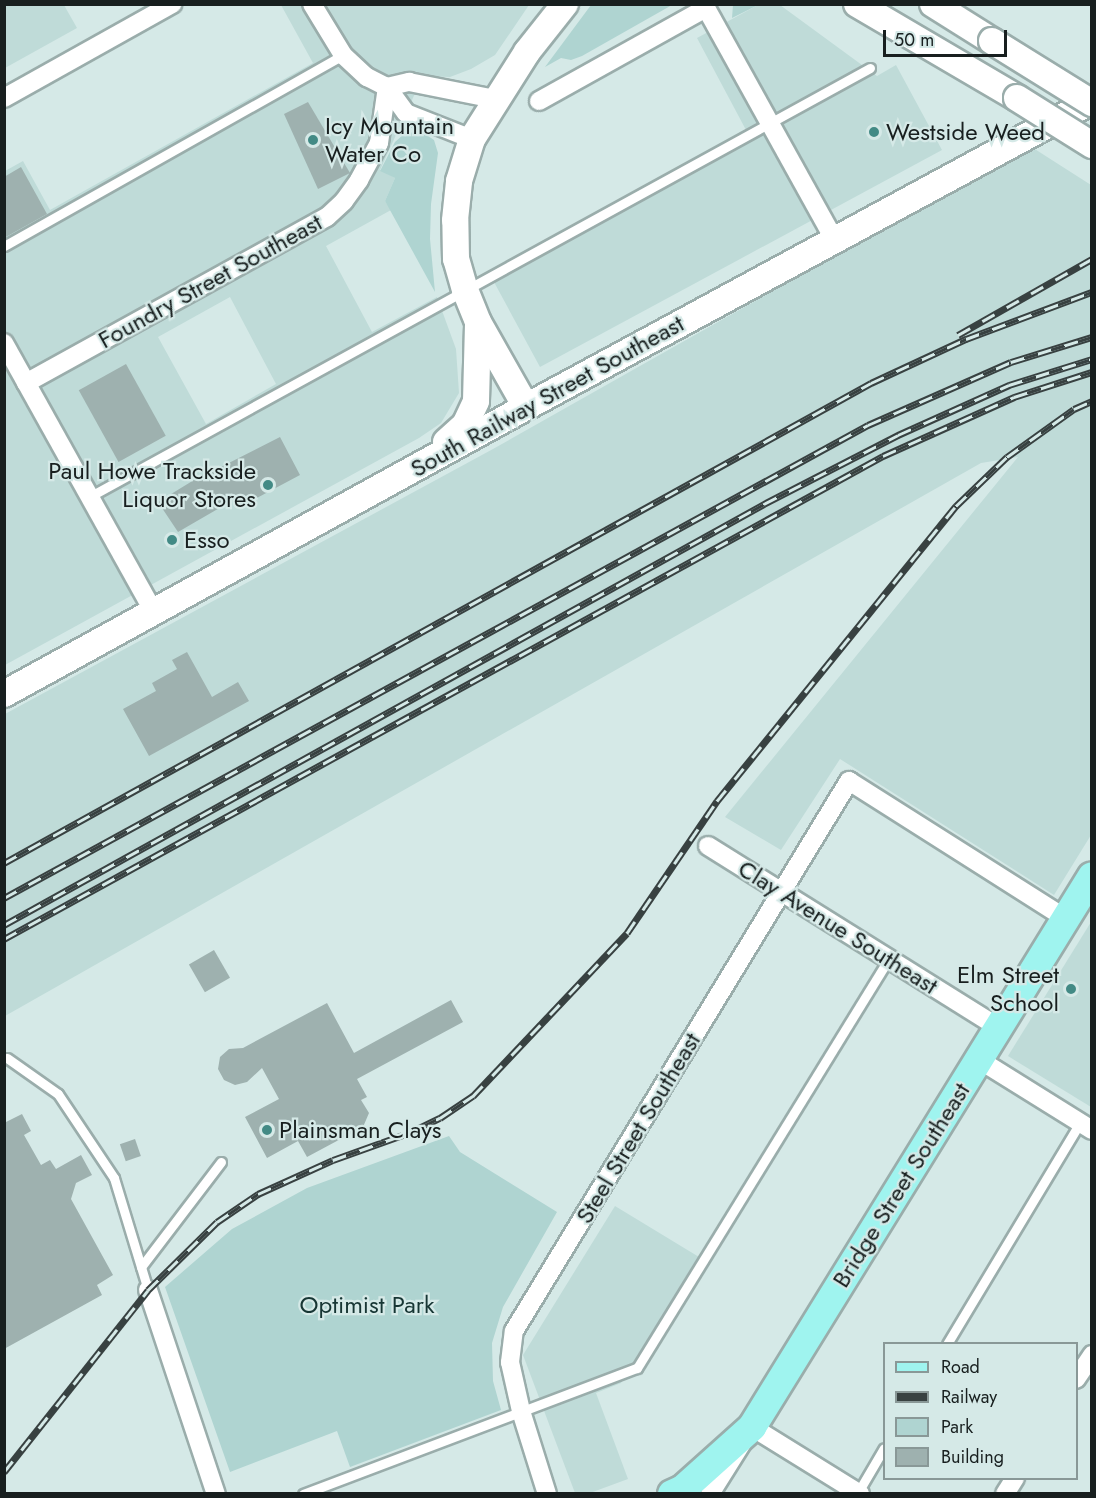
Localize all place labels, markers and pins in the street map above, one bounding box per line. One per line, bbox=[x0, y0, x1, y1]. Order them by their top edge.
place label: Icy Mountain Water Co bbox=[325, 112, 454, 168]
place label: Westside Weed bbox=[886, 118, 1045, 146]
marker: Westside Weed bbox=[867, 125, 881, 139]
marker: Icy Mountain Water Co bbox=[306, 133, 320, 147]
place label: Paul Howe Trackside Liquor Stores bbox=[48, 457, 256, 513]
marker: Paul Howe Trackside Liquor Stores bbox=[261, 478, 275, 492]
place label: Esso bbox=[184, 526, 230, 554]
marker: Esso bbox=[165, 533, 179, 547]
place label: Elm Street School bbox=[957, 961, 1059, 1017]
marker: Elm Street School bbox=[1064, 982, 1078, 996]
place label: Plainsman Clays bbox=[279, 1116, 441, 1144]
marker: Plainsman Clays bbox=[260, 1123, 274, 1137]

